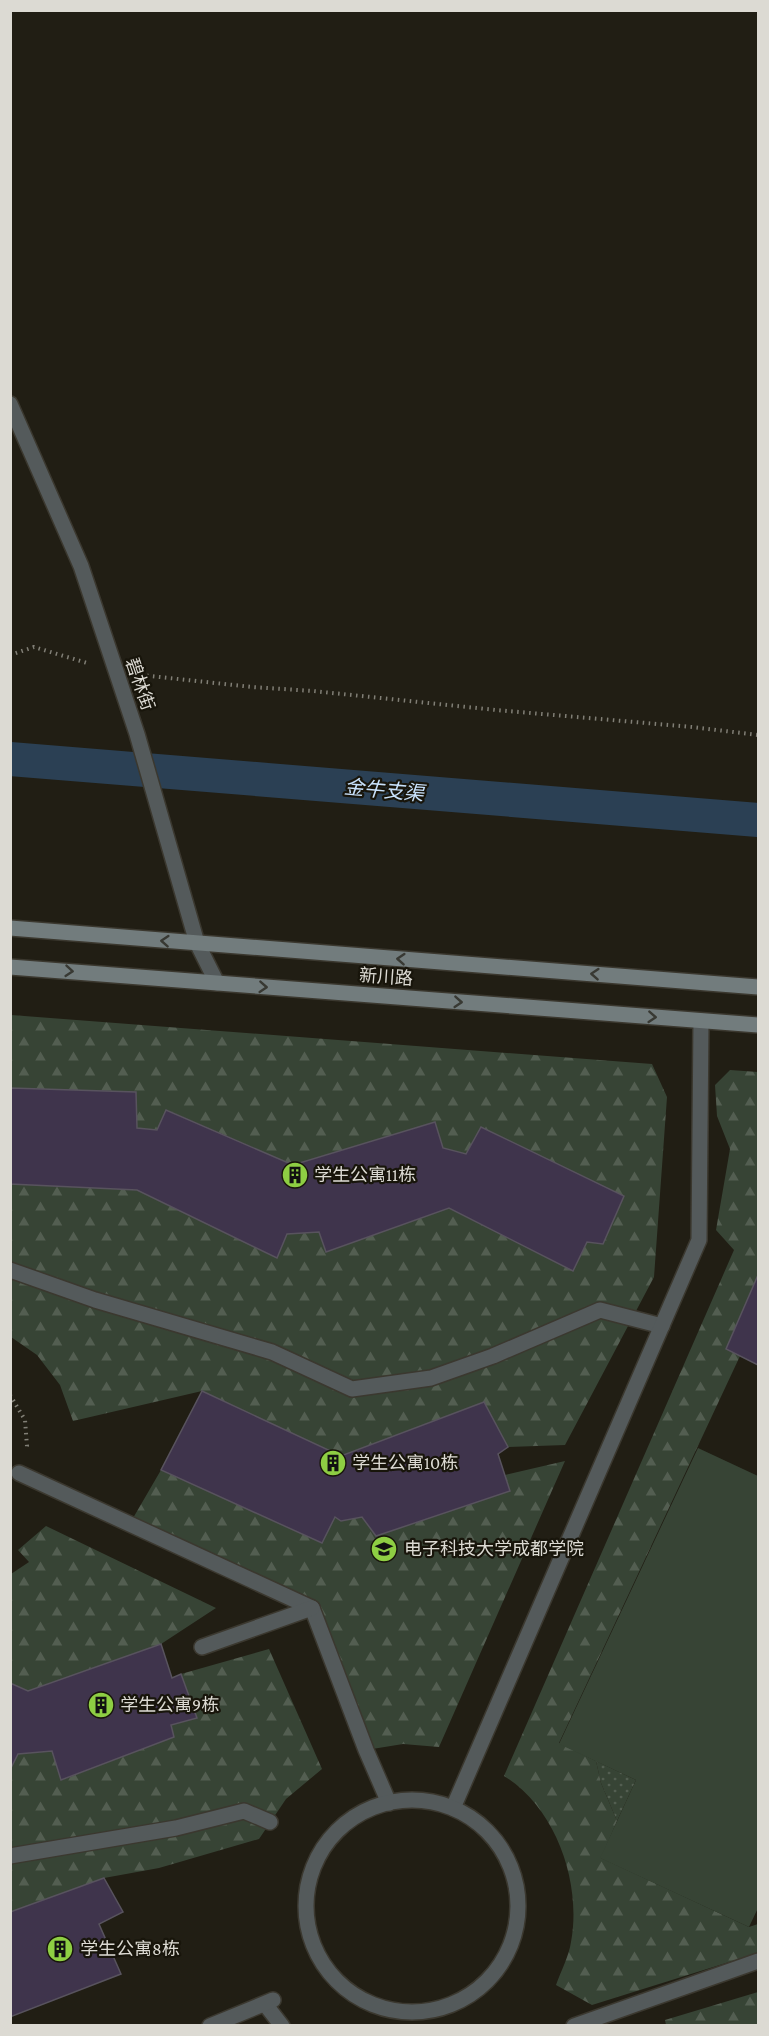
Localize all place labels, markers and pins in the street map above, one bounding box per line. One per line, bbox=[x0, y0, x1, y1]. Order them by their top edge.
building icon: 学生公寓11栋 bbox=[280, 1160, 310, 1190]
place label: 学生公寓11栋 bbox=[314, 1165, 416, 1185]
building icon: 学生公寓10栋 bbox=[318, 1448, 348, 1478]
place label: 学生公寓10栋 bbox=[352, 1453, 458, 1473]
school or university icon: 电子科技大学成都学院 bbox=[369, 1534, 399, 1564]
place label: 电子科技大学成都学院 bbox=[404, 1539, 584, 1559]
building icon: 学生公寓9栋 bbox=[86, 1690, 116, 1720]
place label: 学生公寓9栋 bbox=[120, 1695, 219, 1715]
building icon: 学生公寓8栋 bbox=[45, 1934, 75, 1964]
place label: 学生公寓8栋 bbox=[80, 1939, 180, 1959]

